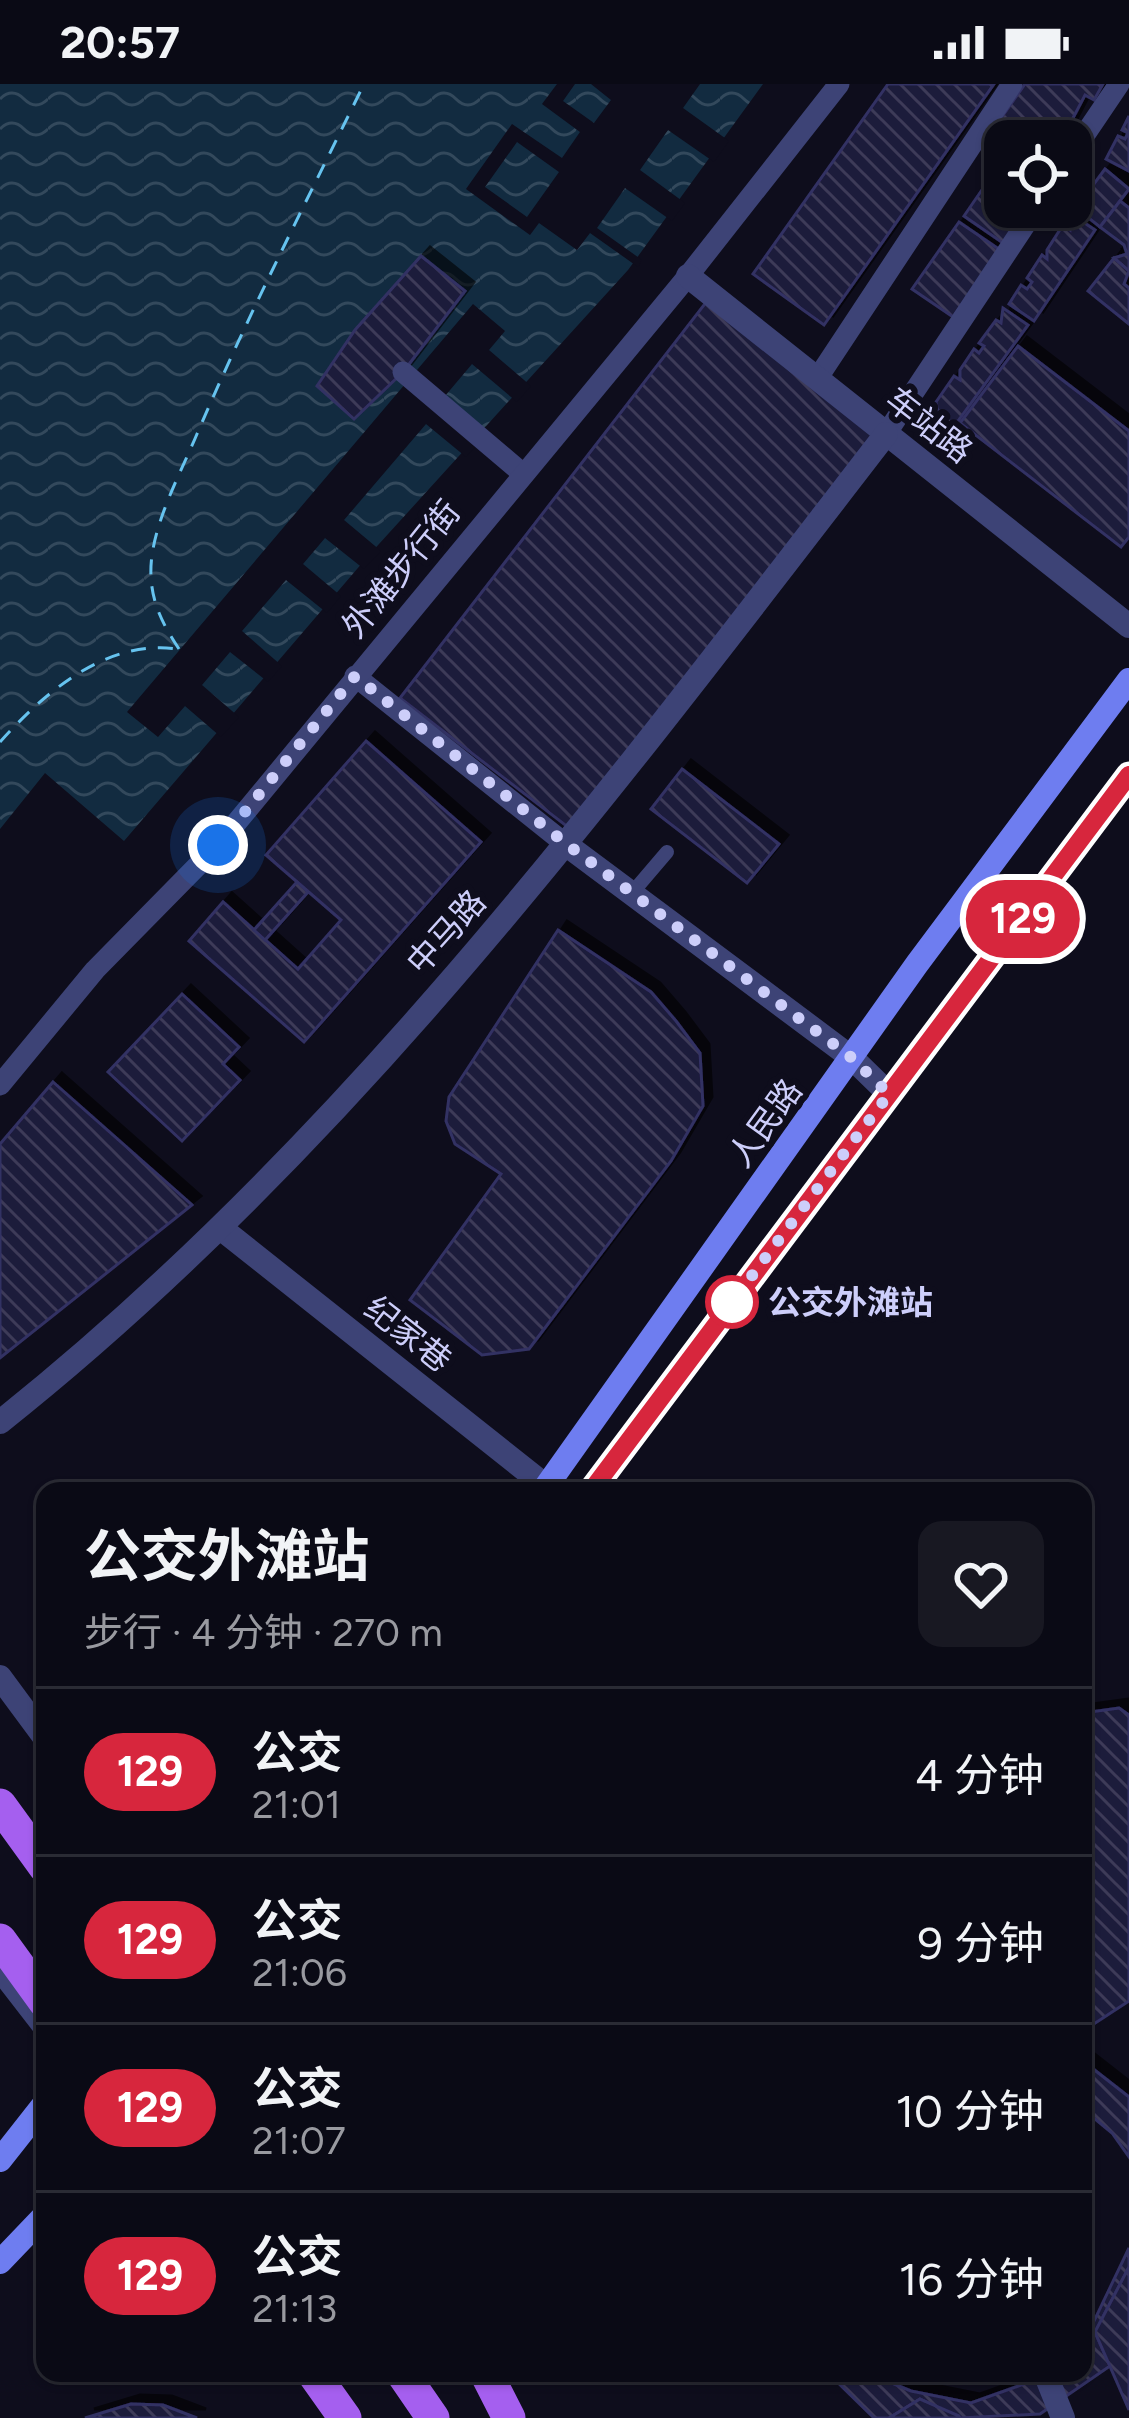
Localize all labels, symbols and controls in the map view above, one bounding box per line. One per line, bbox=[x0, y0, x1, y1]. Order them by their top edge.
text: 20:57 bbox=[60, 15, 180, 69]
map controls bbox=[984, 120, 1092, 228]
button: locate bbox=[984, 120, 1092, 228]
street label: 车站路 bbox=[878, 379, 980, 471]
street label: 外滩步行街 bbox=[334, 493, 468, 645]
your location bbox=[188, 815, 248, 875]
line badge: 129 bbox=[954, 880, 1092, 958]
street label: 中马路 bbox=[398, 882, 494, 982]
text: 129 bbox=[990, 893, 1056, 944]
street label: 人民路 bbox=[720, 1071, 810, 1175]
marker: 公交外滩站 bbox=[707, 1277, 757, 1327]
place label: 公交外滩站 bbox=[768, 1283, 933, 1322]
street label: 纪家巷 bbox=[357, 1288, 459, 1380]
button: heart bbox=[918, 1521, 1044, 1647]
text: 公交外滩站 bbox=[84, 1522, 369, 1590]
text: 步行 · 4 分钟 · 270 m bbox=[84, 1609, 443, 1656]
text: 公交 bbox=[252, 1725, 342, 1779]
text: 129 bbox=[117, 1746, 183, 1797]
text: 4 分钟 bbox=[915, 1748, 1044, 1802]
text: 21:01 bbox=[252, 1781, 341, 1828]
text: 公交 bbox=[252, 1893, 342, 1947]
text: 129 bbox=[117, 1914, 183, 1965]
text: 9 分钟 bbox=[917, 1916, 1044, 1970]
text: 21:06 bbox=[252, 1949, 347, 1996]
text: 公交 bbox=[252, 2061, 342, 2115]
text: 129 bbox=[117, 2082, 183, 2133]
text: 10 分钟 bbox=[895, 2084, 1044, 2138]
text: 21:07 bbox=[252, 2117, 346, 2164]
text: 公交 bbox=[252, 2229, 342, 2283]
text: 129 bbox=[117, 2250, 183, 2301]
text: 16 分钟 bbox=[899, 2252, 1044, 2306]
text: 21:13 bbox=[252, 2285, 337, 2332]

